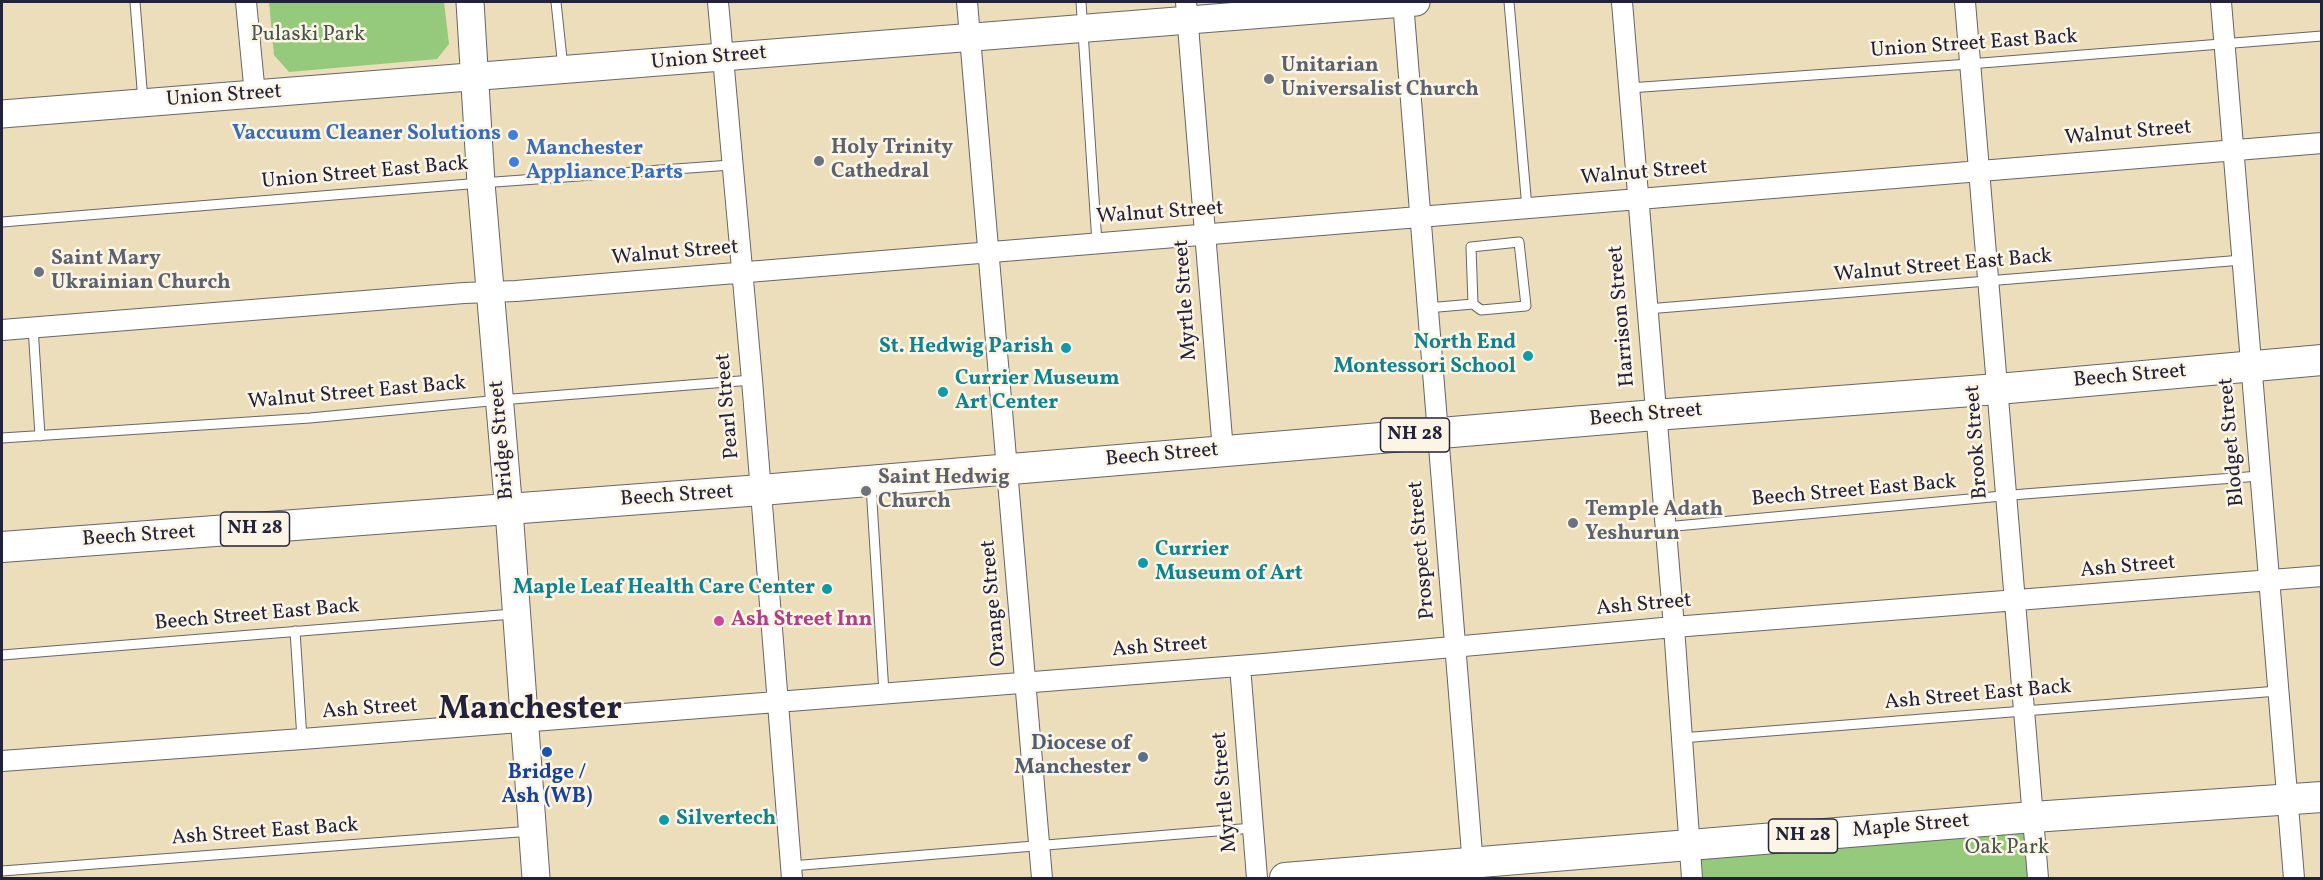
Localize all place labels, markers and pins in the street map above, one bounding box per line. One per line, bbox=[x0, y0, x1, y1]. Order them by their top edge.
place label: Unitarian Universalist Church bbox=[1281, 54, 1479, 104]
marker: Unitarian Universalist Church bbox=[1262, 72, 1276, 86]
place label: Vaccuum Cleaner Solutions bbox=[232, 122, 501, 148]
marker: Vaccuum Cleaner Solutions bbox=[506, 128, 520, 142]
place label: Holy Trinity Cathedral bbox=[831, 136, 953, 186]
place label: Manchester Appliance Parts bbox=[526, 137, 683, 187]
marker: Holy Trinity Cathedral bbox=[812, 154, 826, 168]
marker: Manchester Appliance Parts bbox=[507, 155, 521, 169]
place label: Saint Mary Ukrainian Church bbox=[51, 247, 231, 297]
marker: Saint Mary Ukrainian Church bbox=[32, 265, 46, 279]
place label: North End Montessori School bbox=[1333, 331, 1516, 381]
place label: St. Hedwig Parish bbox=[879, 335, 1054, 361]
marker: St. Hedwig Parish bbox=[1059, 341, 1073, 355]
marker: North End Montessori School bbox=[1521, 349, 1535, 363]
place label: Currier Museum Art Center bbox=[955, 367, 1119, 417]
marker: Currier Museum Art Center bbox=[936, 385, 950, 399]
place label: Saint Hedwig Church bbox=[878, 466, 1010, 516]
marker: Saint Hedwig Church bbox=[859, 484, 873, 498]
place label: Temple Adath Yeshurun bbox=[1585, 498, 1723, 548]
marker: Temple Adath Yeshurun bbox=[1566, 516, 1580, 530]
place label: Currier Museum of Art bbox=[1155, 538, 1303, 588]
marker: Currier Museum of Art bbox=[1136, 556, 1150, 570]
place label: Maple Leaf Health Care Center bbox=[513, 576, 815, 602]
marker: Maple Leaf Health Care Center bbox=[820, 582, 834, 596]
place label: Ash Street Inn bbox=[731, 608, 872, 634]
marker: Ash Street Inn bbox=[712, 614, 726, 628]
place label: Diocese of Manchester bbox=[1014, 732, 1131, 782]
marker: Bridge / Ash (WB) bbox=[540, 745, 554, 759]
marker: Diocese of Manchester bbox=[1136, 750, 1150, 764]
place label: Bridge / Ash (WB) bbox=[501, 761, 593, 811]
place label: Silvertech bbox=[676, 807, 776, 833]
marker: Silvertech bbox=[657, 813, 671, 827]

